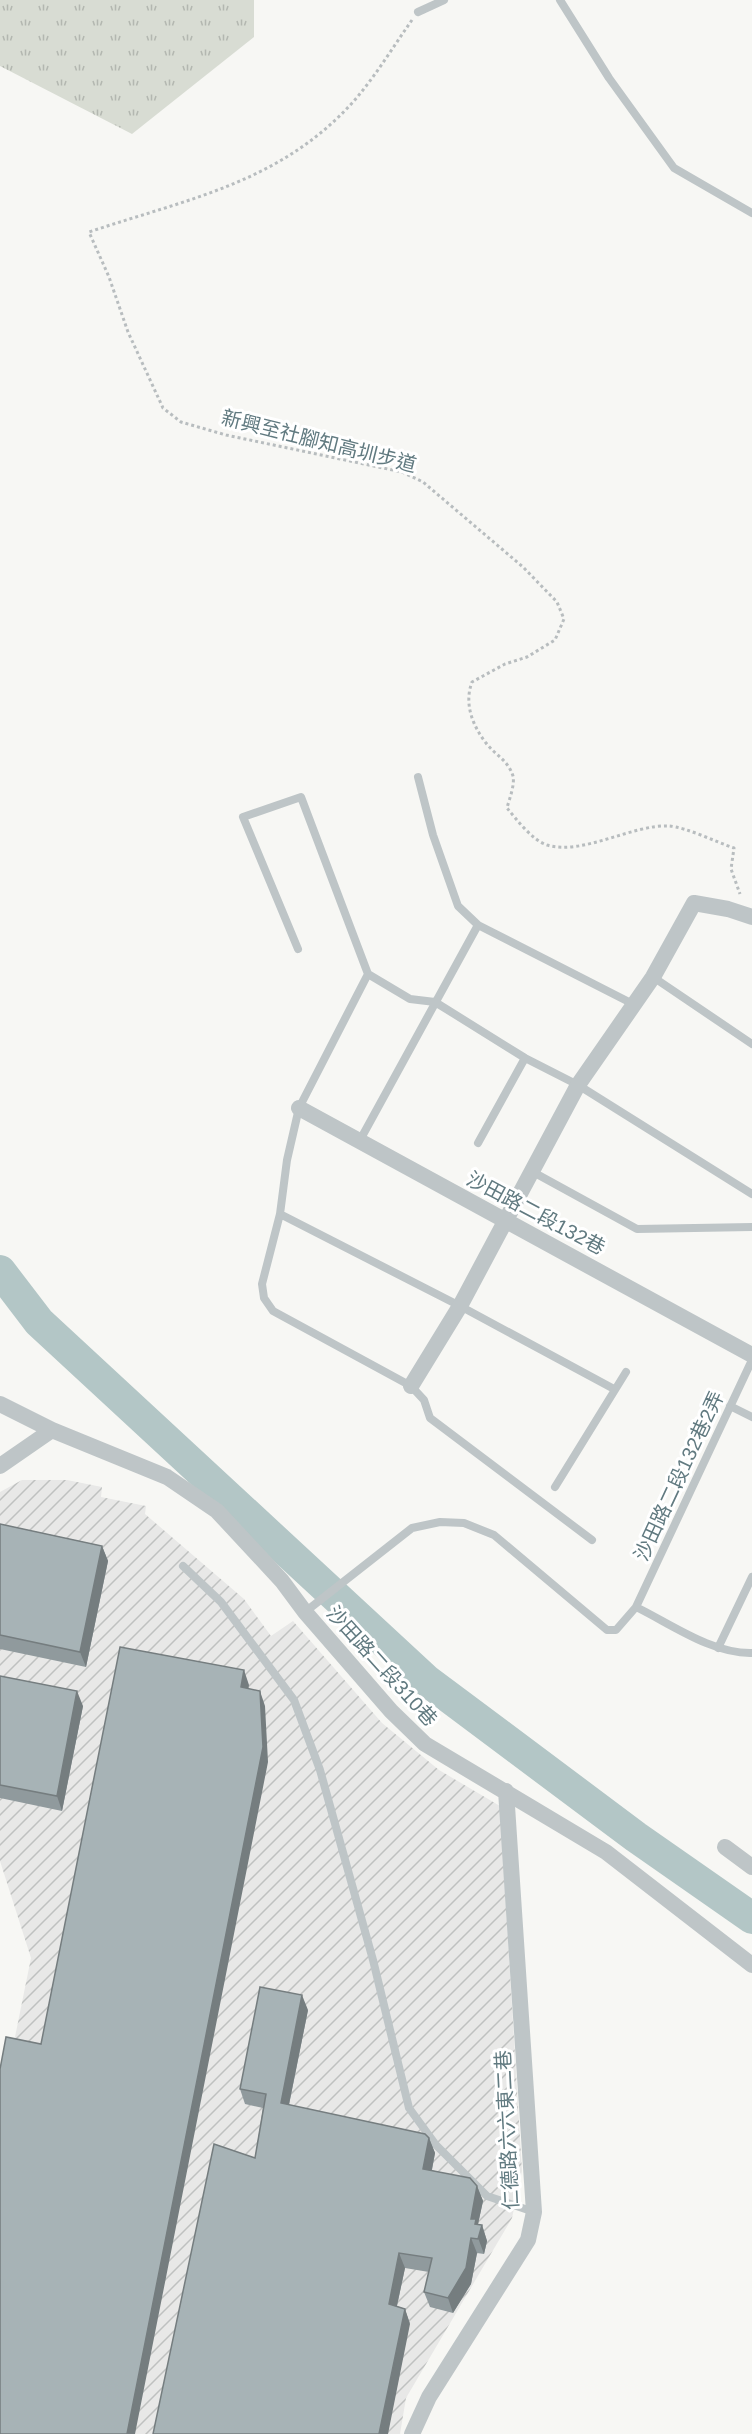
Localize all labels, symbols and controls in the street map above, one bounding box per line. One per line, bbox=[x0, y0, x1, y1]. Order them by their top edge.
street label: 新興至社腳知高圳步道 bbox=[219, 406, 419, 476]
street label: 沙田路二段132巷 bbox=[463, 1167, 609, 1259]
street label: 沙田路二段132巷2弄 bbox=[630, 1388, 728, 1564]
street label: 沙田路二段310巷 bbox=[323, 1602, 441, 1730]
street label: 仁德路六六東二巷 bbox=[492, 2050, 522, 2210]

